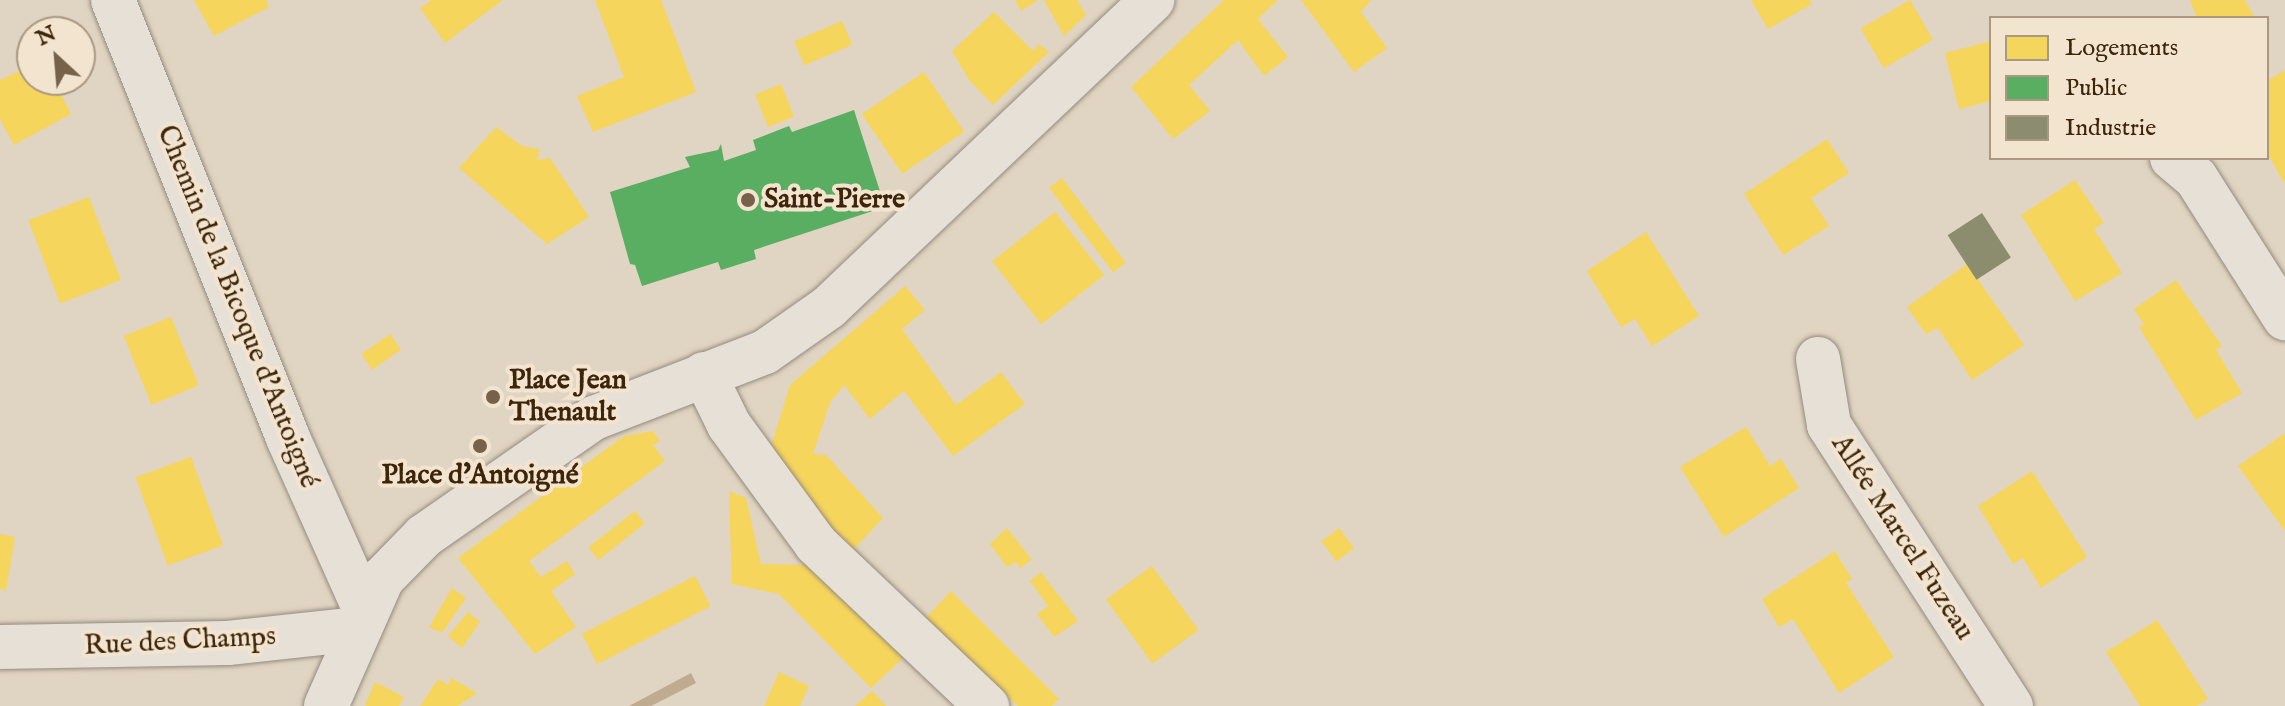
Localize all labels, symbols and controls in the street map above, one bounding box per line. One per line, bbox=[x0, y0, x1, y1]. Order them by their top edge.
north arrow bbox=[16, 16, 96, 96]
legend bbox=[1989, 16, 2269, 160]
text: N bbox=[32, 19, 61, 53]
text: Logements bbox=[2065, 33, 2178, 64]
text: Public bbox=[2065, 73, 2127, 104]
text: Industrie bbox=[2065, 113, 2156, 144]
street label: Chemin de la Bicoque d'Antoigné bbox=[149, 121, 325, 493]
place label: Saint-Pierre bbox=[764, 183, 905, 217]
marker: Saint-Pierre bbox=[739, 191, 757, 209]
place label: Place Jean Thenault bbox=[509, 364, 627, 430]
marker: Place Jean Thenault bbox=[484, 388, 502, 406]
street label: Allée Marcel Fuzeau bbox=[1823, 429, 1981, 647]
marker: Place d'Antoigné bbox=[471, 437, 489, 455]
place label: Place d'Antoigné bbox=[381, 459, 579, 493]
street label: Rue des Champs bbox=[83, 620, 277, 664]

